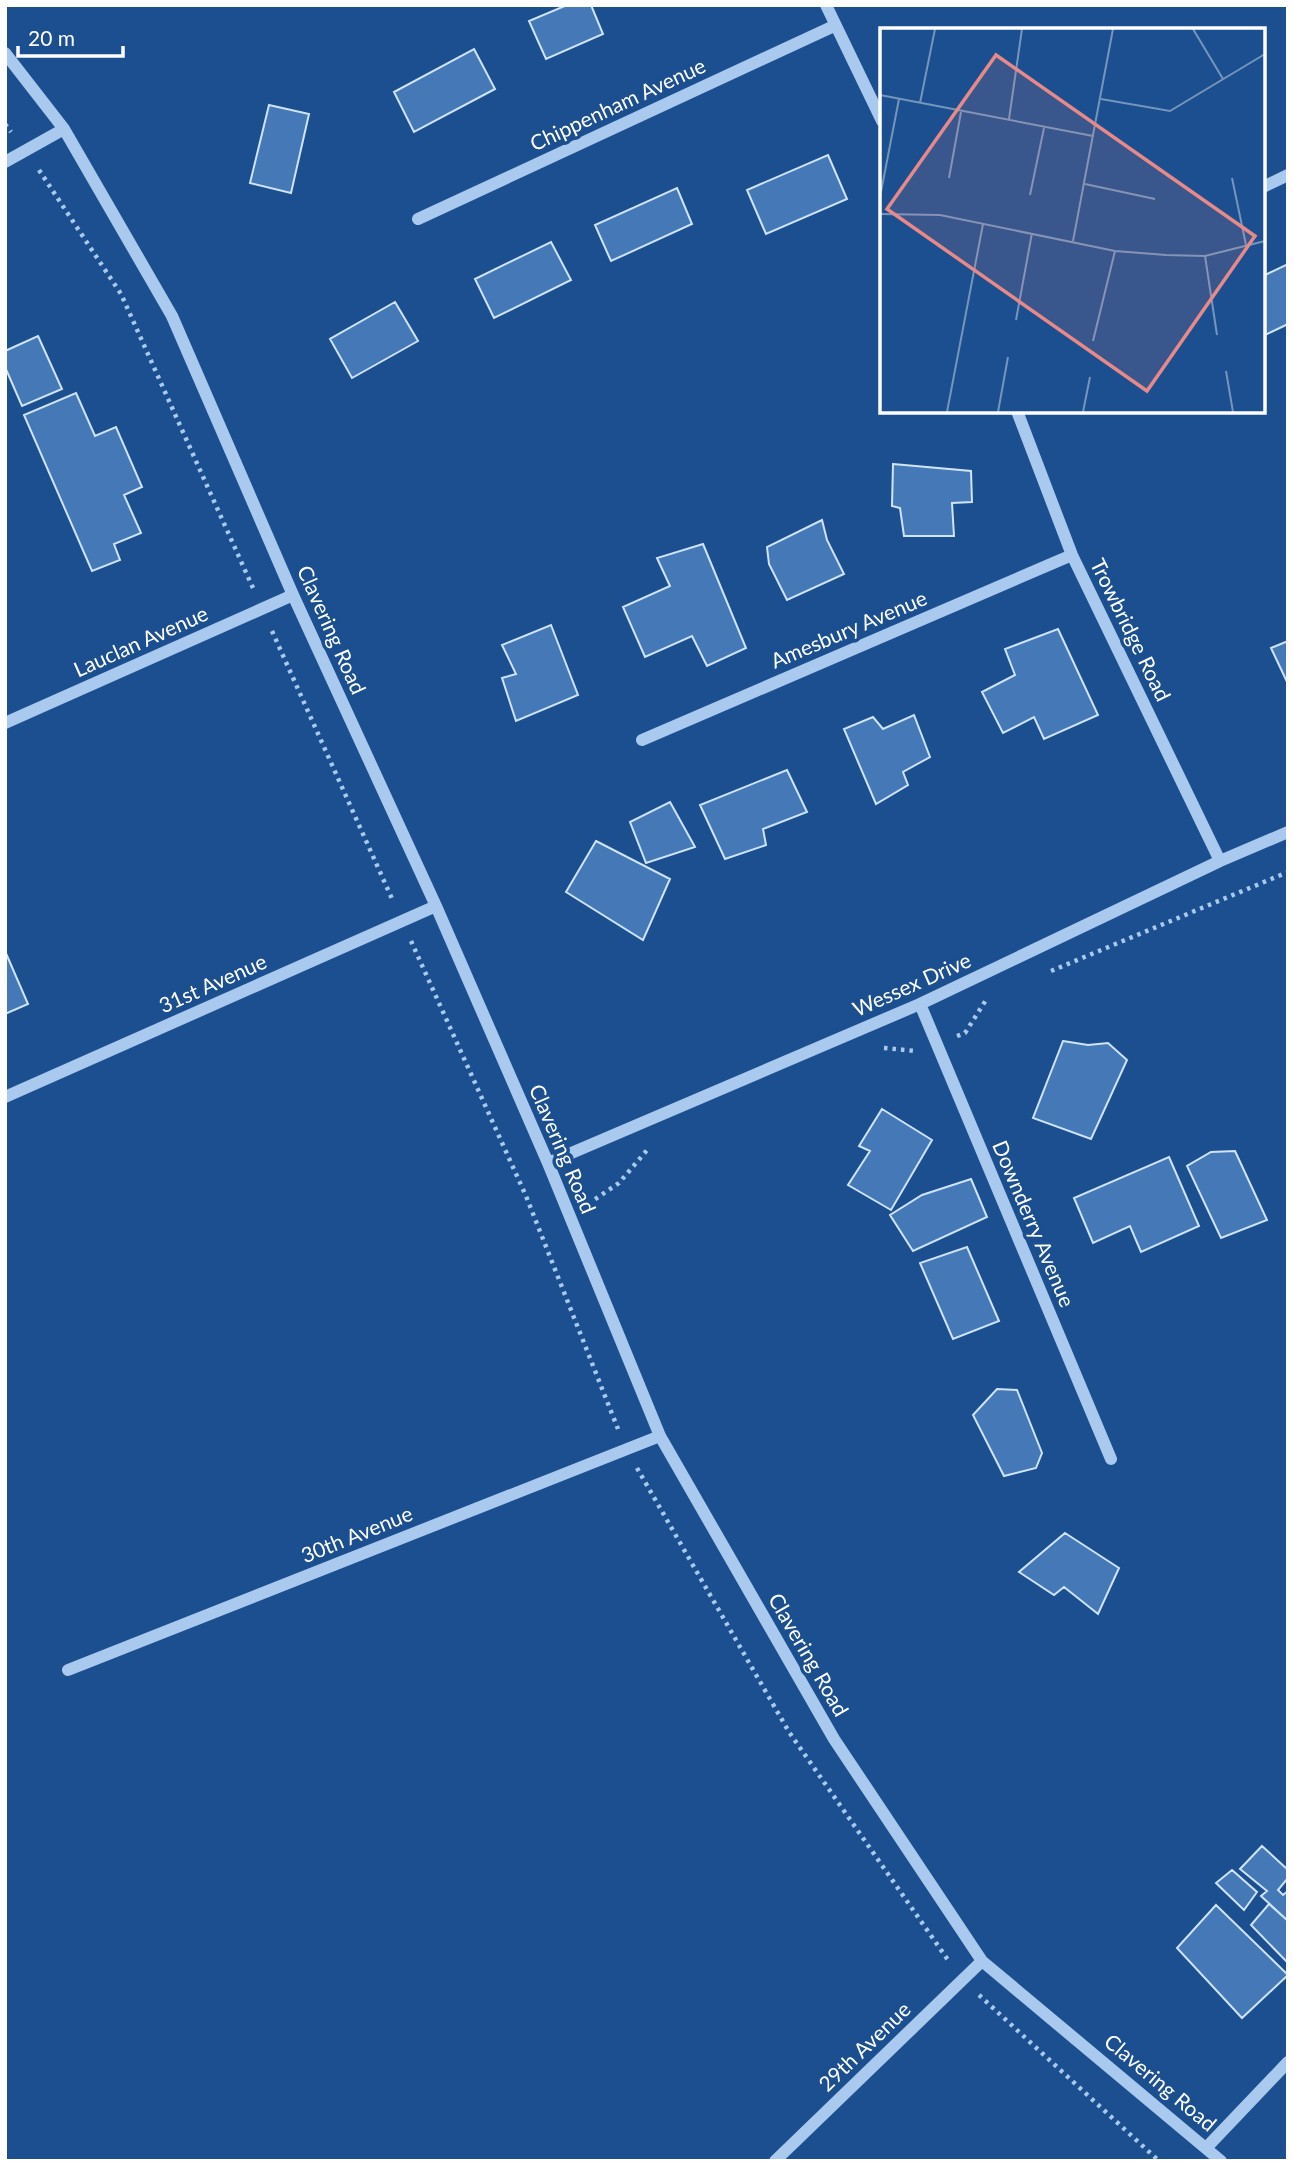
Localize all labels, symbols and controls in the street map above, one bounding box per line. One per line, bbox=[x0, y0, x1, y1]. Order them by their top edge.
scale bar bbox=[18, 14, 122, 58]
text: 20 m bbox=[28, 25, 75, 50]
inset map bbox=[880, 28, 1265, 413]
street label: Chippenham Avenue bbox=[526, 52, 709, 155]
street label: Trowbridge Road bbox=[1086, 554, 1177, 705]
street label: Clavering Road bbox=[293, 561, 372, 698]
street label: Amesbury Avenue bbox=[767, 584, 930, 673]
street label: Lauclan Avenue bbox=[69, 600, 211, 681]
street label: Wessex Drive bbox=[848, 946, 974, 1021]
street label: 31st Avenue bbox=[155, 948, 270, 1017]
street label: Clavering Road bbox=[525, 1080, 602, 1217]
street label: Downderry Avenue bbox=[988, 1136, 1081, 1310]
street label: 30th Avenue bbox=[297, 1500, 416, 1567]
street label: Clavering Road bbox=[764, 1588, 855, 1720]
street label: 29th Avenue bbox=[813, 1996, 915, 2096]
street label: Clavering Road bbox=[1100, 2028, 1222, 2136]

